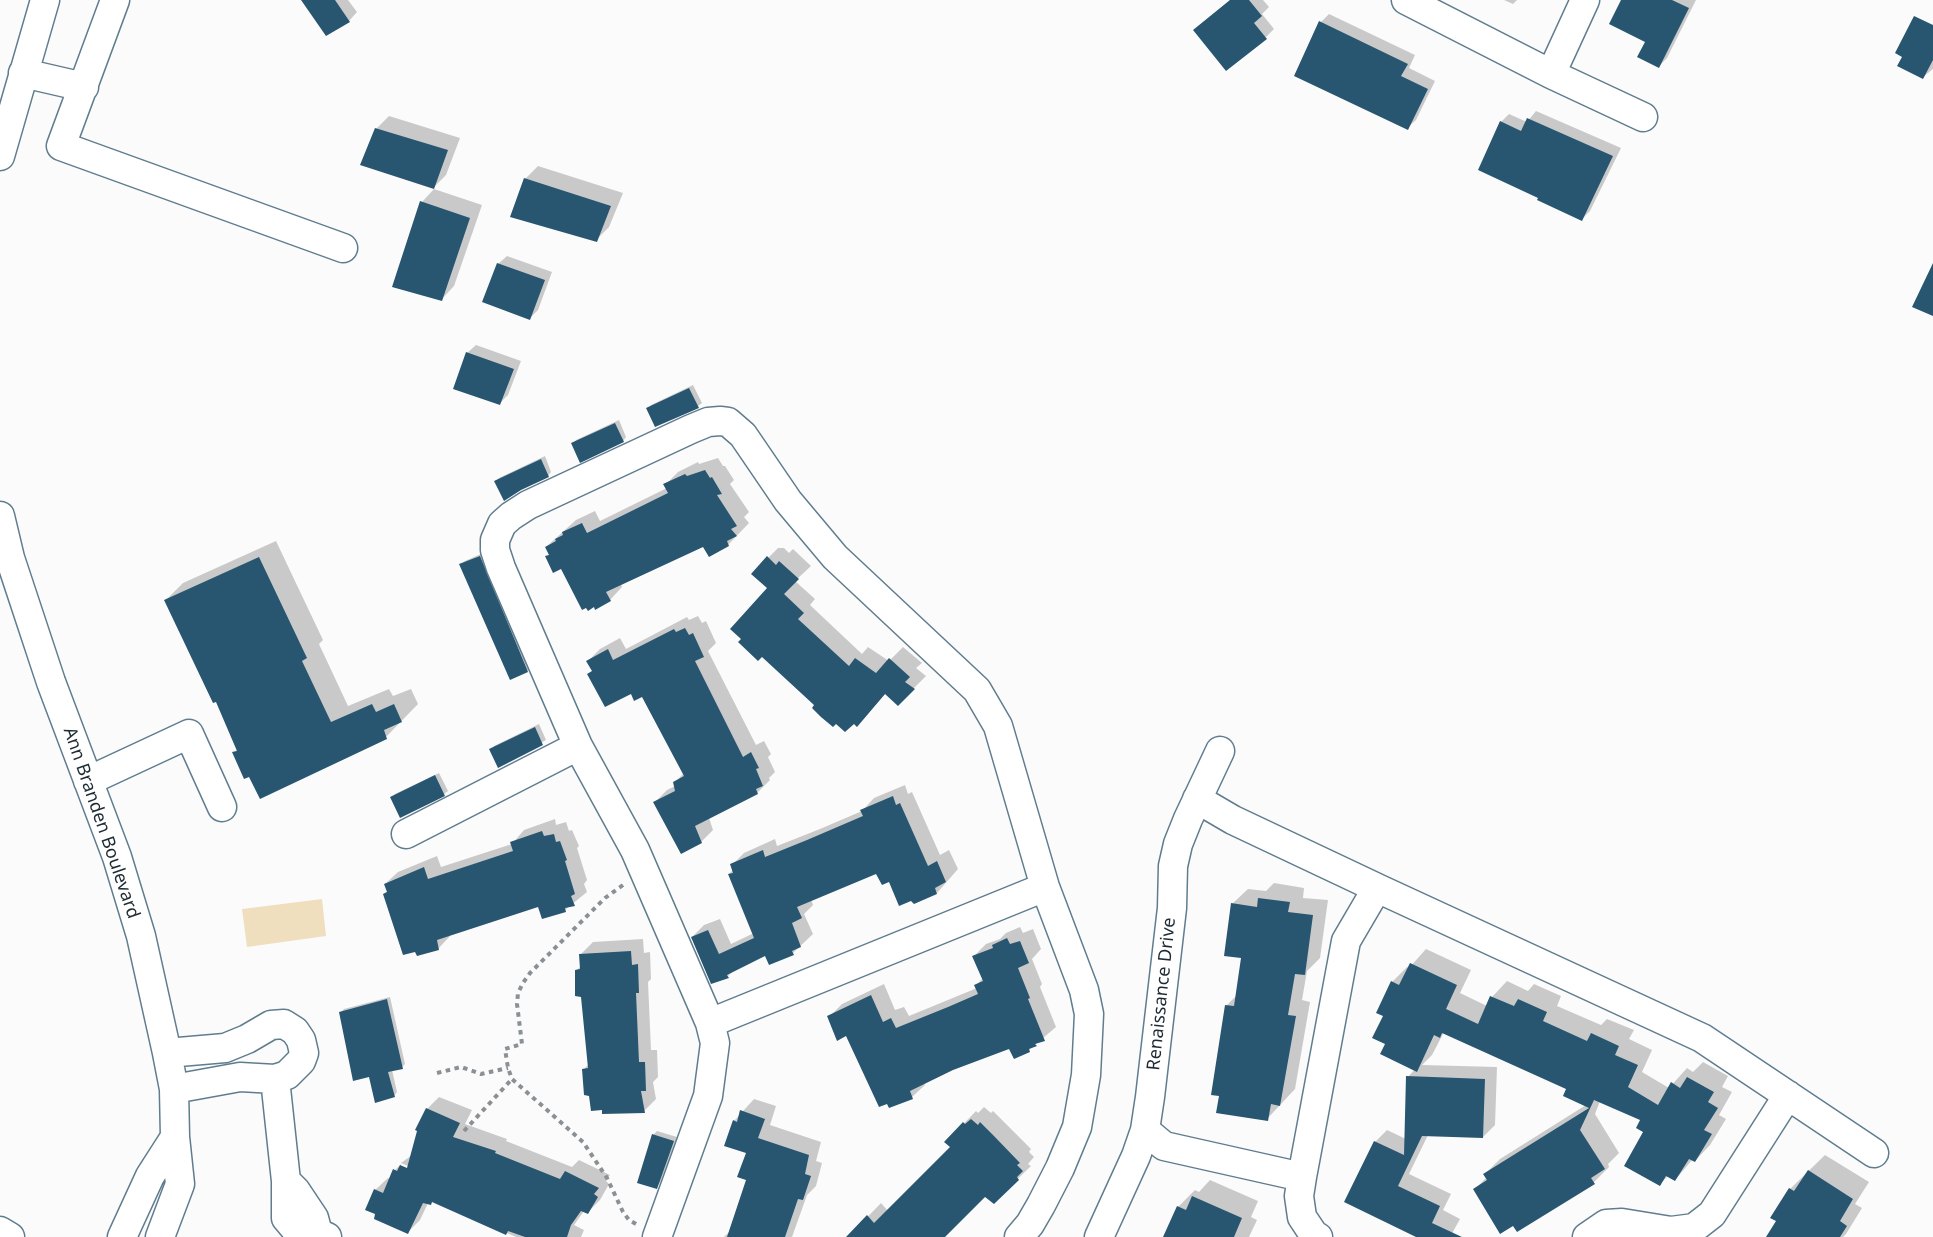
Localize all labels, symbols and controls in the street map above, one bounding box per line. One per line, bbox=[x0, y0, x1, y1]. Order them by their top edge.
street label: Ann Branden Boulevard bbox=[58, 724, 144, 922]
street label: Renaissance Drive bbox=[1143, 916, 1181, 1072]

